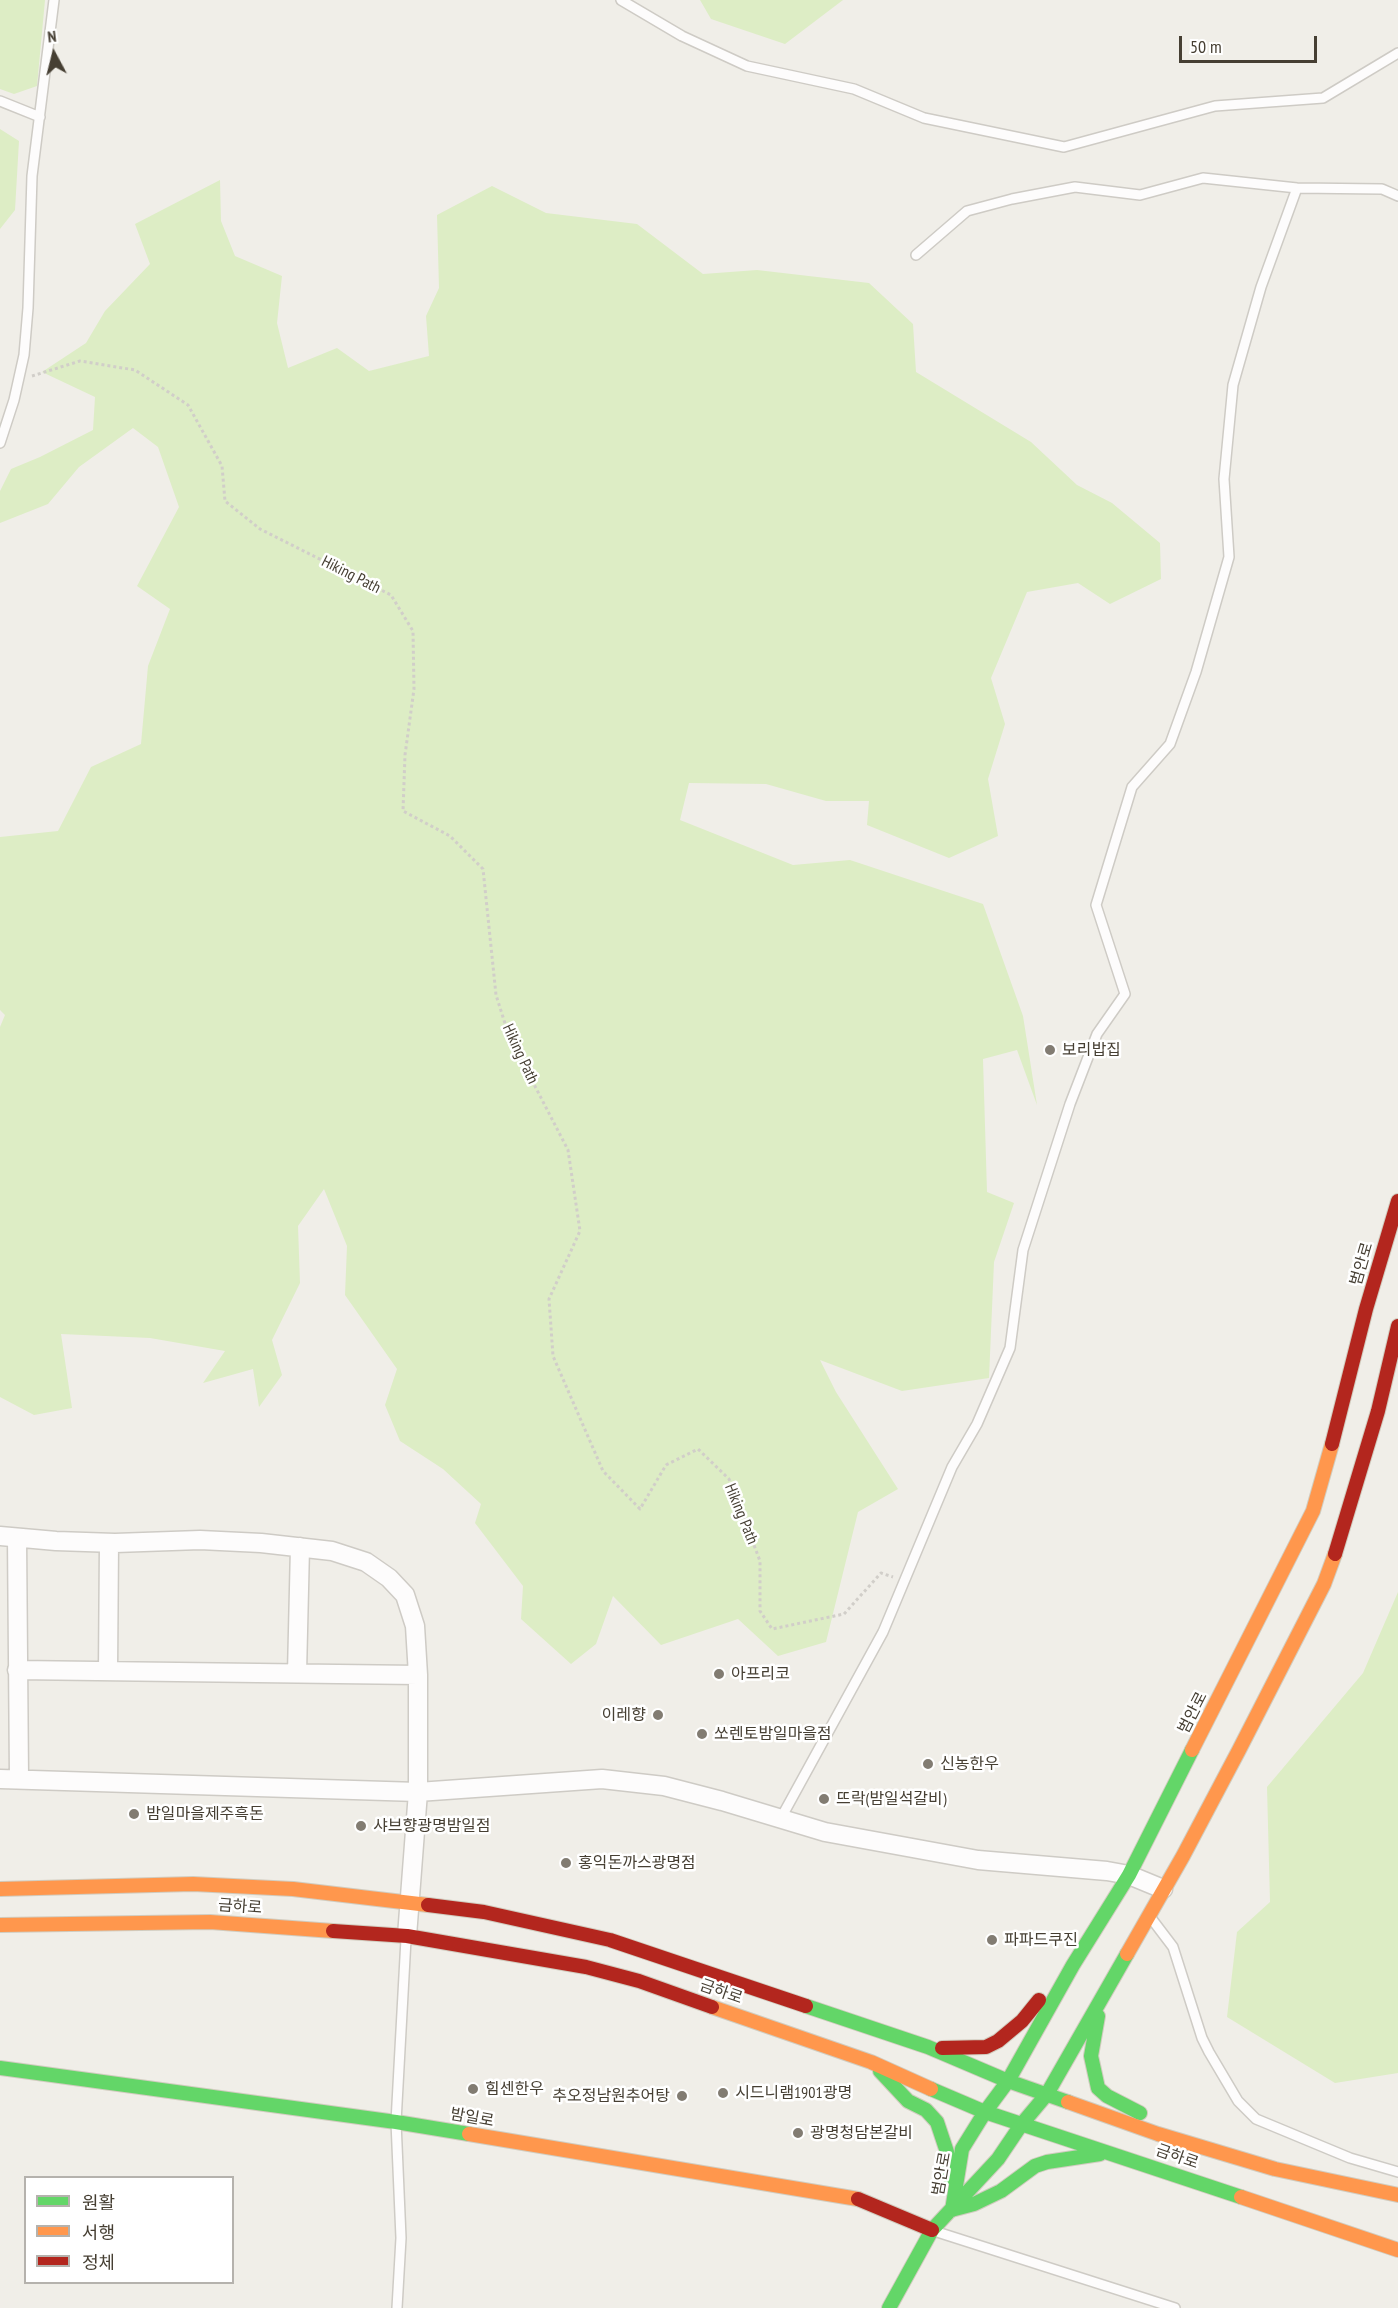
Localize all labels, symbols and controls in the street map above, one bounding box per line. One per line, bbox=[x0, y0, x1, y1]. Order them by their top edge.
north arrow bbox=[24, 24, 84, 84]
scale bar bbox=[1182, 24, 1320, 62]
text: N bbox=[46, 26, 57, 47]
text: 50 m bbox=[1190, 35, 1222, 58]
street label: Hiking Path bbox=[318, 552, 384, 598]
street label: Hiking Path bbox=[498, 1021, 542, 1087]
place label: 보리밥집 bbox=[1062, 1040, 1121, 1060]
marker: 보리밥집 bbox=[1043, 1043, 1057, 1057]
street label: 범안로 bbox=[1347, 1240, 1377, 1288]
street label: Hiking Path bbox=[720, 1481, 762, 1547]
place label: 아프리코 bbox=[731, 1664, 790, 1684]
marker: 아프리코 bbox=[712, 1667, 726, 1681]
street label: 범안로 bbox=[1174, 1689, 1212, 1737]
place label: 이레향 bbox=[602, 1705, 646, 1725]
marker: 이레향 bbox=[651, 1708, 665, 1722]
place label: 쏘렌토밤일마을점 bbox=[714, 1724, 832, 1744]
marker: 쏘렌토밤일마을점 bbox=[695, 1727, 709, 1741]
place label: 신농한우 bbox=[940, 1754, 999, 1774]
marker: 신농한우 bbox=[921, 1757, 935, 1771]
place label: 뜨락(밤일석갈비) bbox=[836, 1789, 946, 1809]
marker: 뜨락(밤일석갈비) bbox=[817, 1792, 831, 1806]
place label: 밤일마을제주흑돈 bbox=[146, 1804, 264, 1824]
marker: 밤일마을제주흑돈 bbox=[127, 1807, 141, 1821]
place label: 샤브향광명밤일점 bbox=[373, 1816, 491, 1836]
marker: 샤브향광명밤일점 bbox=[354, 1819, 368, 1833]
place label: 홍익돈까스광명점 bbox=[578, 1853, 696, 1873]
marker: 홍익돈까스광명점 bbox=[559, 1856, 573, 1870]
street label: 금하로 bbox=[217, 1896, 263, 1918]
place label: 파파드쿠진 bbox=[1004, 1930, 1078, 1950]
marker: 파파드쿠진 bbox=[985, 1933, 999, 1947]
street label: 금하로 bbox=[697, 1976, 745, 2008]
place label: 힘센한우 bbox=[485, 2079, 544, 2099]
marker: 힘센한우 bbox=[466, 2082, 480, 2096]
place label: 시드니램1901광명 bbox=[735, 2083, 852, 2103]
place label: 추오정남원추어탕 bbox=[552, 2086, 670, 2106]
marker: 시드니램1901광명 bbox=[716, 2086, 730, 2100]
marker: 추오정남원추어탕 bbox=[675, 2089, 689, 2103]
street label: 밤일로 bbox=[449, 2105, 495, 2131]
place label: 광명청담본갈비 bbox=[810, 2123, 913, 2143]
marker: 광명청담본갈비 bbox=[791, 2126, 805, 2140]
street label: 금하로 bbox=[1153, 2141, 1201, 2173]
street label: 범안로 bbox=[929, 2151, 955, 2197]
legend bbox=[24, 2176, 234, 2284]
text: 원활 bbox=[82, 2191, 115, 2214]
text: 서행 bbox=[82, 2221, 115, 2244]
text: 정체 bbox=[82, 2251, 115, 2274]

